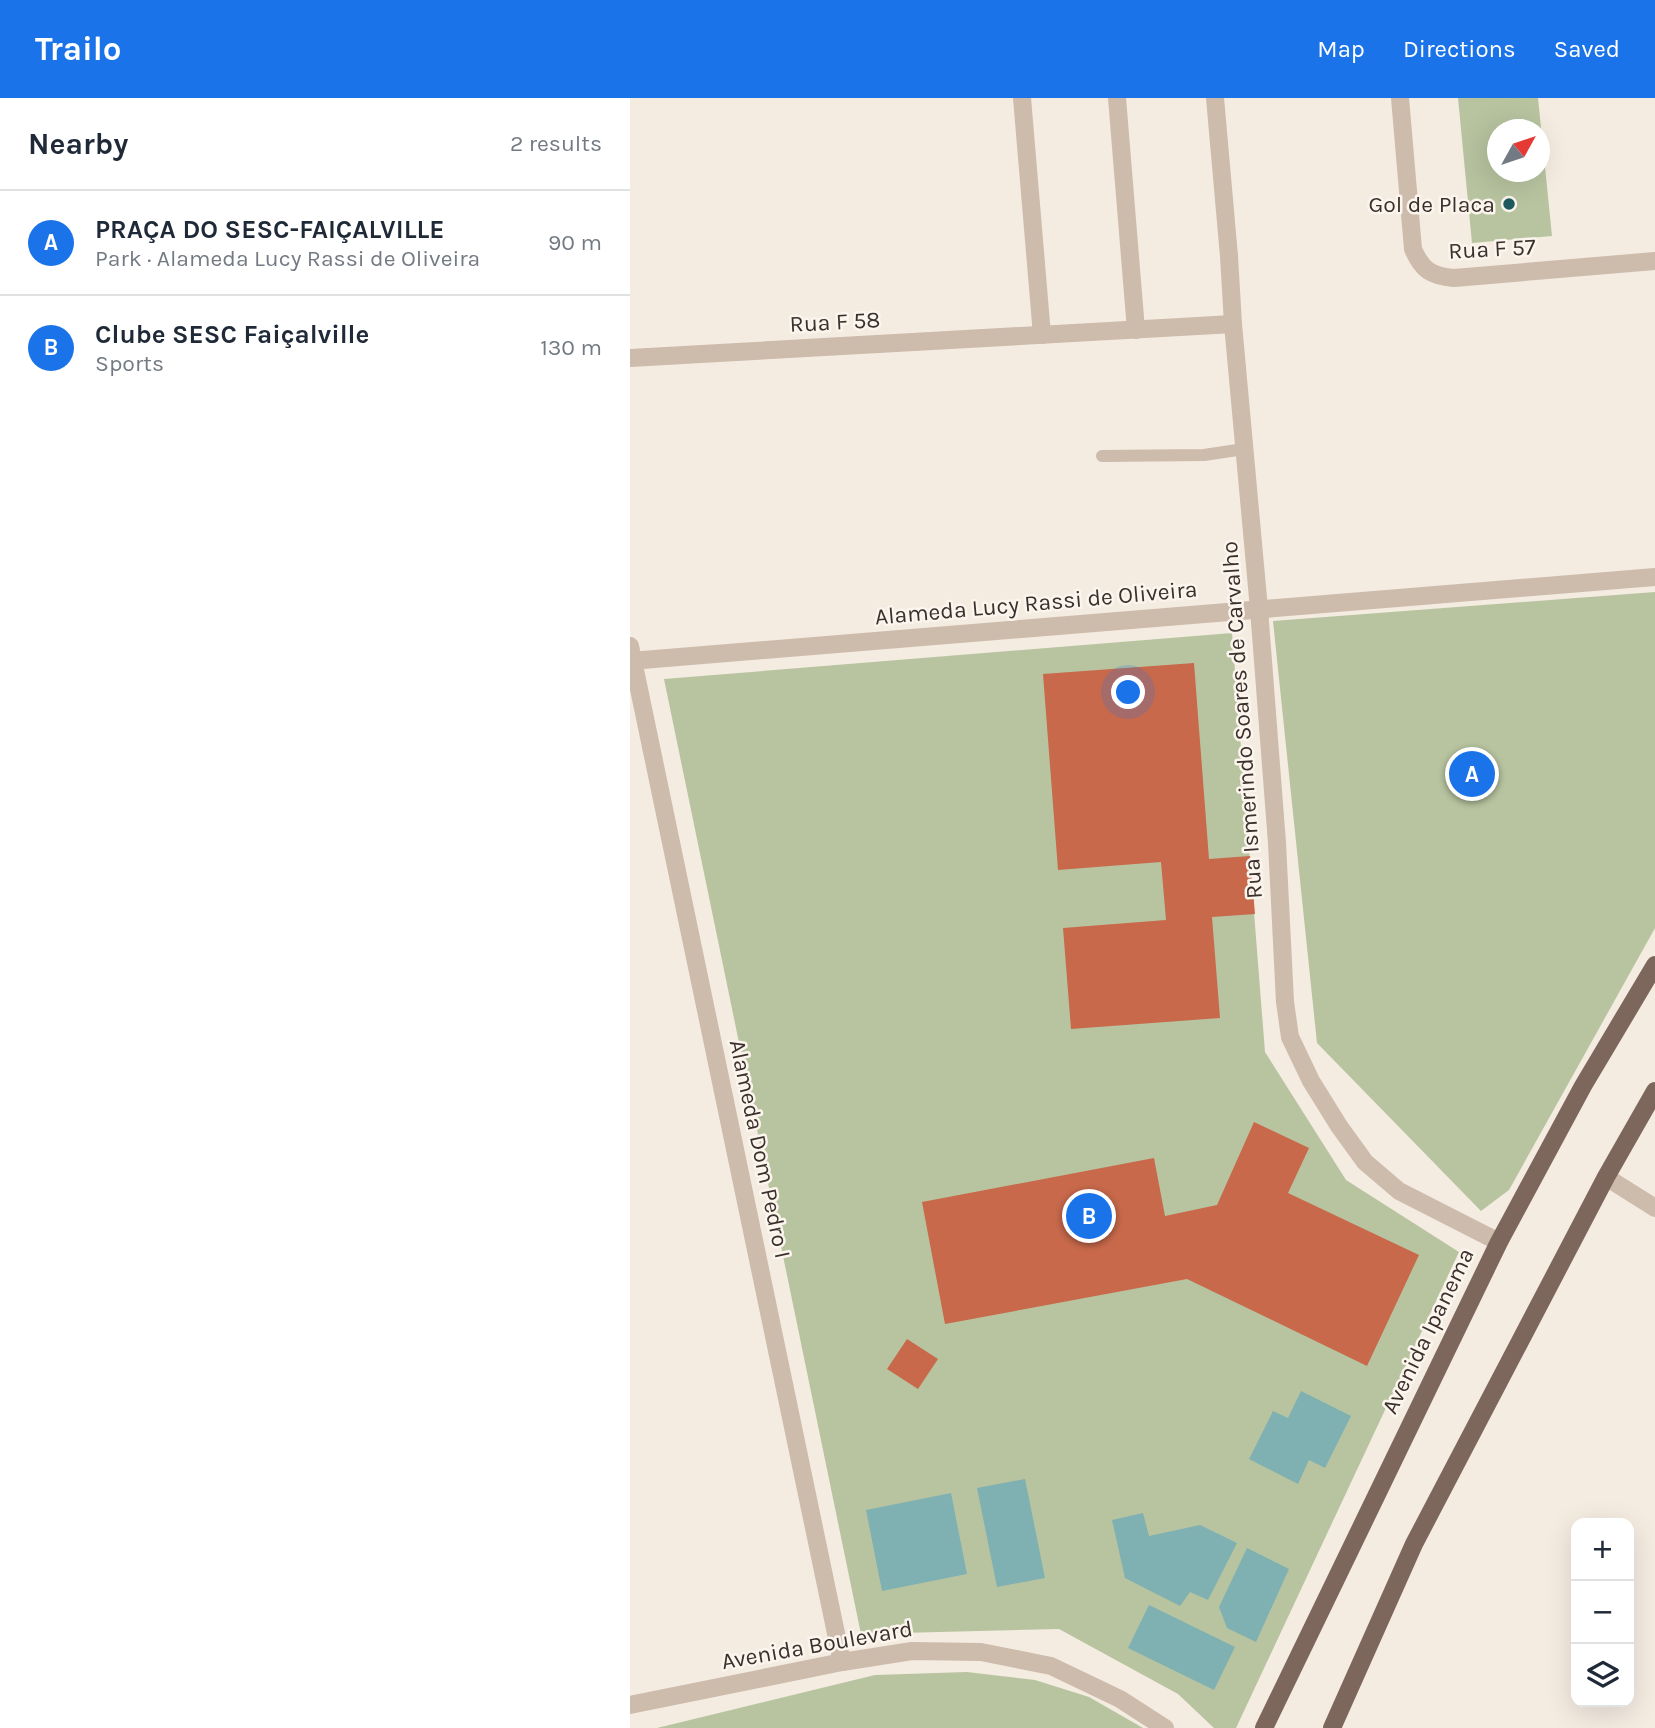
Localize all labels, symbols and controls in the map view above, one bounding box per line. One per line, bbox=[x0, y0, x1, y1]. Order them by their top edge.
text: Trailo bbox=[35, 30, 122, 68]
text: Map bbox=[1317, 35, 1365, 63]
text: Directions bbox=[1403, 35, 1516, 63]
text: Saved bbox=[1554, 35, 1620, 63]
north arrow bbox=[1487, 119, 1550, 182]
text: Nearby bbox=[28, 126, 128, 162]
text: 2 results bbox=[510, 130, 602, 157]
place label: Gol de Placa bbox=[1368, 191, 1495, 218]
marker: Gol de Placa bbox=[1501, 196, 1517, 212]
text: PRAÇA DO SESC-FAIÇALVILLE bbox=[95, 214, 445, 245]
text: A bbox=[44, 229, 58, 256]
text: 90 m bbox=[548, 229, 602, 256]
street label: Rua F 57 bbox=[1448, 233, 1537, 265]
text: Park · Alameda Lucy Rassi de Oliveira bbox=[95, 245, 480, 272]
street label: Rua F 58 bbox=[789, 306, 881, 338]
text: Clube SESC Faiçalville bbox=[95, 319, 369, 350]
text: B bbox=[44, 334, 58, 361]
text: 130 m bbox=[540, 334, 602, 361]
text: Sports bbox=[95, 350, 164, 377]
street label: Rua Ismerindo Soares de Carvalho bbox=[1216, 540, 1268, 900]
street label: Alameda Lucy Rassi de Oliveira bbox=[874, 575, 1198, 631]
your location bbox=[1111, 675, 1145, 709]
pin: A bbox=[1449, 748, 1495, 800]
street label: Alameda Dom Pedro I bbox=[724, 1037, 796, 1261]
pin: B bbox=[1066, 1190, 1112, 1242]
street label: Avenida Ipanema bbox=[1376, 1244, 1480, 1418]
map controls bbox=[1571, 1518, 1634, 1707]
button: + bbox=[1571, 1518, 1634, 1581]
button: − bbox=[1571, 1581, 1634, 1644]
street label: Avenida Boulevard bbox=[719, 1615, 915, 1675]
button: layers bbox=[1571, 1644, 1634, 1707]

